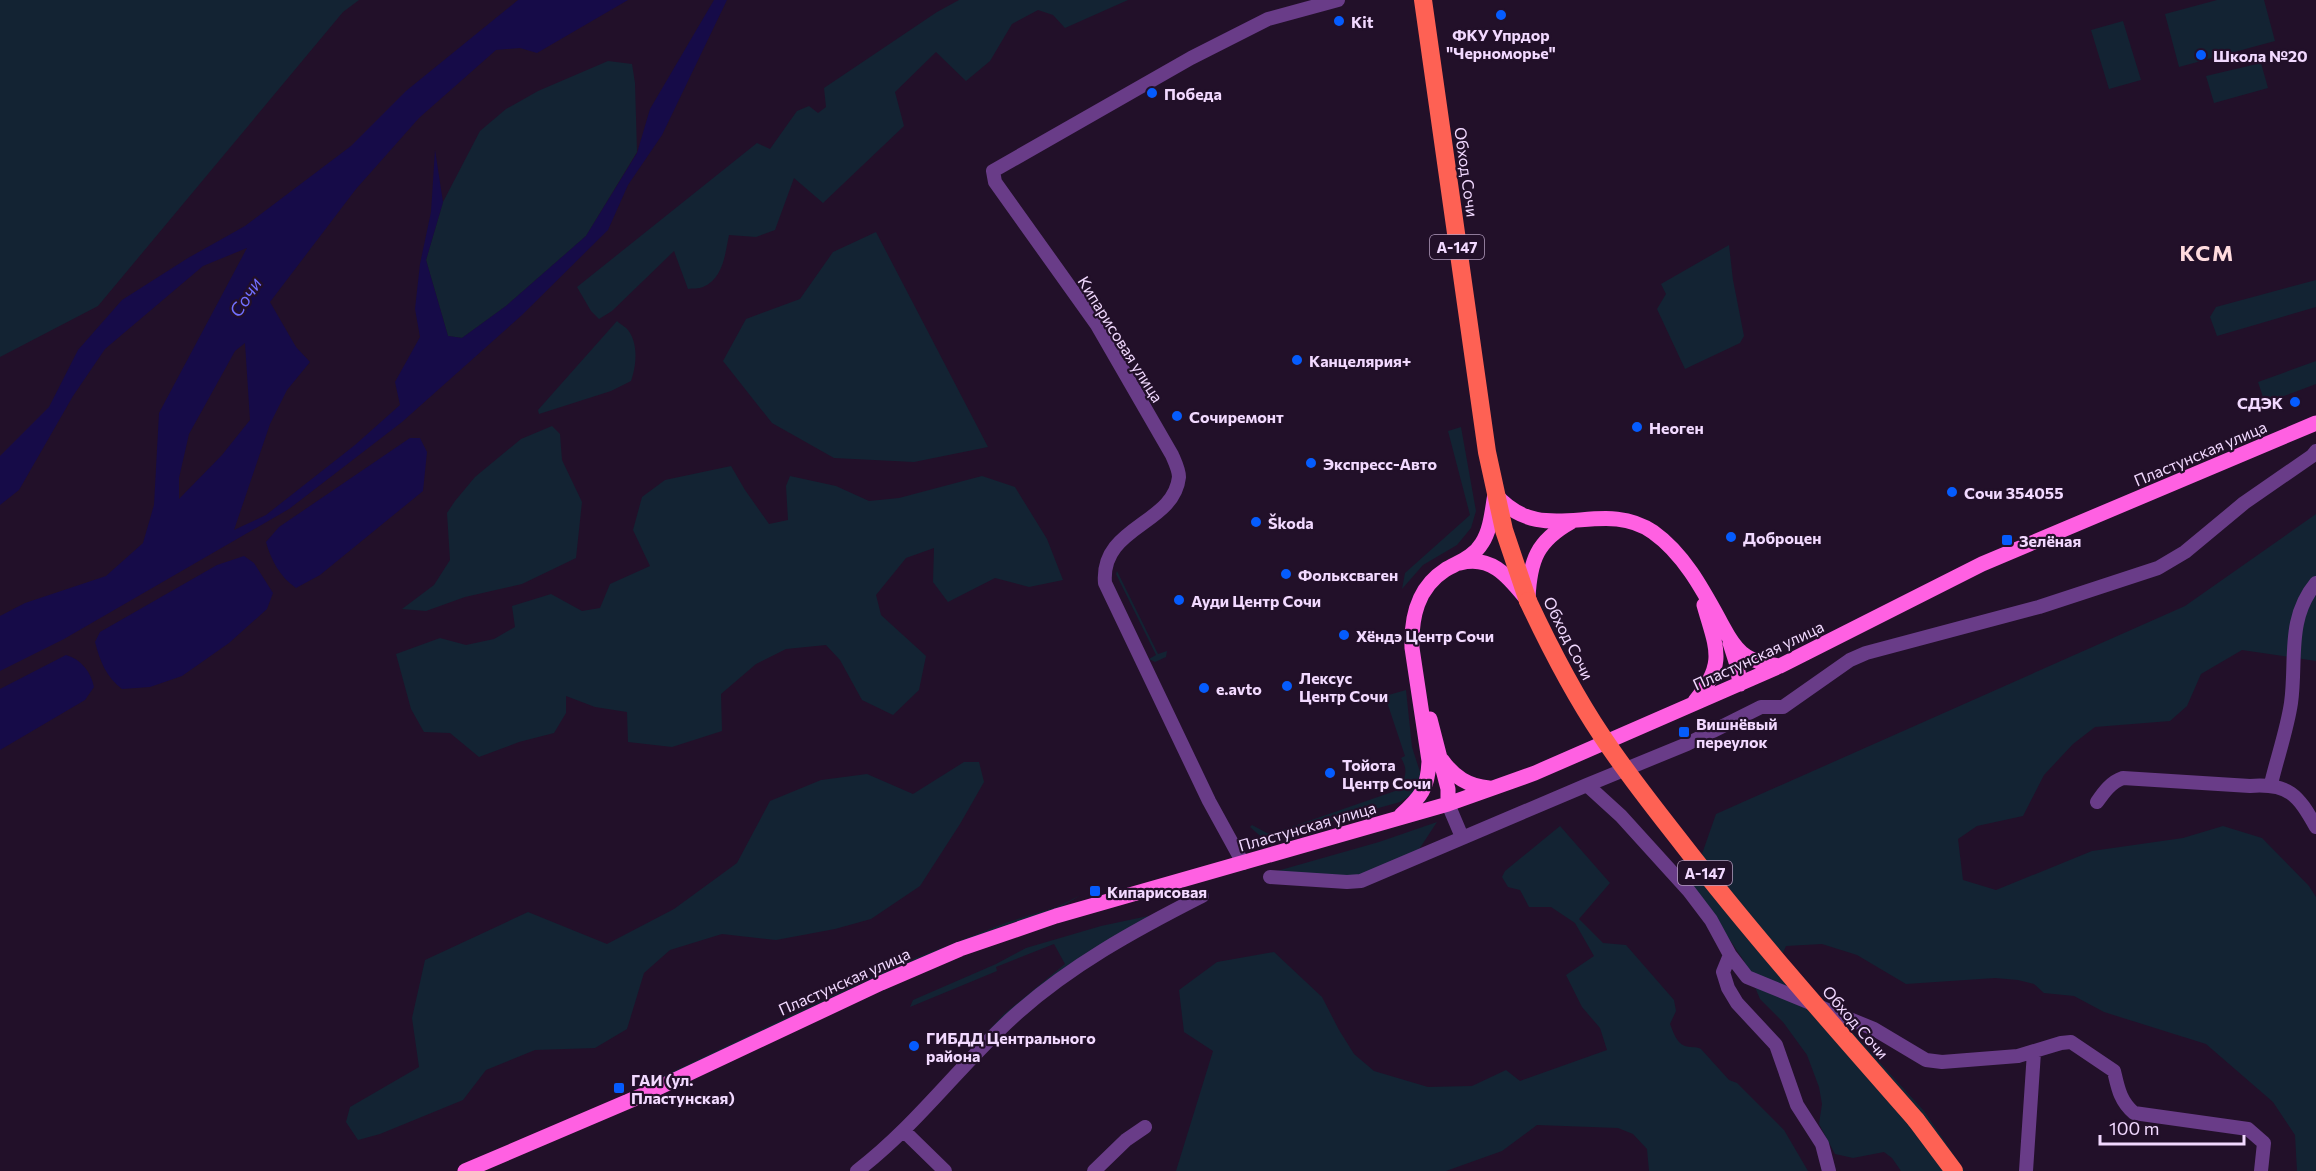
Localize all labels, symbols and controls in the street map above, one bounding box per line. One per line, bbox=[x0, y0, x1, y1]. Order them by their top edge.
marker: ФКУ Упрдор "Черноморье" bbox=[1494, 8, 1508, 22]
place label: Kit bbox=[1351, 12, 1374, 31]
marker: Kit bbox=[1332, 14, 1346, 28]
place label: ФКУ Упрдор "Черноморье" bbox=[1446, 25, 1556, 62]
place label: Школа №20 bbox=[2213, 46, 2308, 65]
marker: Школа №20 bbox=[2194, 48, 2208, 62]
place label: Победа bbox=[1164, 84, 1222, 103]
marker: Победа bbox=[1145, 86, 1159, 100]
street label: Обход Сочи bbox=[1451, 126, 1483, 218]
road number: А-147 bbox=[1430, 235, 1484, 259]
district label: КСМ bbox=[2179, 239, 2235, 266]
street label: Кипарисовая улица bbox=[1074, 272, 1168, 406]
water label: Сочи bbox=[224, 273, 266, 321]
place label: Канцелярия+ bbox=[1309, 351, 1411, 370]
marker: Канцелярия+ bbox=[1290, 353, 1304, 367]
place label: СДЭК bbox=[2237, 393, 2283, 412]
marker: СДЭК bbox=[2288, 395, 2302, 409]
place label: Сочиремонт bbox=[1189, 407, 1284, 426]
marker: Сочиремонт bbox=[1170, 409, 1184, 423]
street label: Пластунская улица bbox=[2131, 416, 2269, 490]
place label: Неоген bbox=[1649, 418, 1704, 437]
marker: Неоген bbox=[1630, 420, 1644, 434]
place label: Экспресс-Авто bbox=[1323, 454, 1437, 473]
marker: Экспресс-Авто bbox=[1304, 456, 1318, 470]
place label: Сочи 354055 bbox=[1964, 483, 2063, 502]
marker: Сочи 354055 bbox=[1945, 485, 1959, 499]
place label: Škoda bbox=[1268, 513, 1314, 532]
marker: Škoda bbox=[1249, 515, 1263, 529]
place label: Доброцен bbox=[1743, 528, 1822, 547]
marker: Доброцен bbox=[1724, 530, 1738, 544]
place label: Зелёная bbox=[2019, 531, 2081, 550]
marker: Зелёная bbox=[2000, 533, 2014, 547]
place label: Фольксваген bbox=[1298, 565, 1398, 584]
marker: Фольксваген bbox=[1279, 567, 1293, 581]
place label: Ауди Центр Сочи bbox=[1191, 591, 1321, 610]
marker: Ауди Центр Сочи bbox=[1172, 593, 1186, 607]
street label: Обход Сочи bbox=[1540, 593, 1598, 683]
street label: Пластунская улица bbox=[1689, 616, 1827, 694]
place label: Хёндэ Центр Сочи bbox=[1356, 626, 1494, 645]
marker: Хёндэ Центр Сочи bbox=[1337, 628, 1351, 642]
place label: Лексус Центр Сочи bbox=[1299, 668, 1388, 705]
place label: e.avto bbox=[1216, 679, 1262, 698]
marker: Лексус Центр Сочи bbox=[1280, 679, 1294, 693]
marker: e.avto bbox=[1197, 681, 1211, 695]
place label: Вишнёвый переулок bbox=[1696, 714, 1778, 751]
marker: Вишнёвый переулок bbox=[1677, 725, 1691, 739]
place label: Тойота Центр Сочи bbox=[1342, 755, 1431, 792]
marker: Тойота Центр Сочи bbox=[1323, 766, 1337, 780]
street label: Пластунская улица bbox=[1236, 797, 1378, 855]
road number: А-147 bbox=[1678, 861, 1732, 885]
place label: Кипарисовая bbox=[1107, 882, 1207, 901]
marker: Кипарисовая bbox=[1088, 884, 1102, 898]
street label: Пластунская улица bbox=[775, 943, 913, 1019]
street label: Обход Сочи bbox=[1819, 982, 1893, 1062]
place label: ГИБДД Центрального района bbox=[926, 1028, 1096, 1065]
marker: ГИБДД Центрального района bbox=[907, 1039, 921, 1053]
place label: ГАИ (ул. Пластунская) bbox=[631, 1070, 735, 1107]
marker: ГАИ (ул. Пластунская) bbox=[612, 1081, 626, 1095]
scale bar bbox=[2100, 1108, 2244, 1146]
text: 100 m bbox=[2109, 1117, 2159, 1139]

